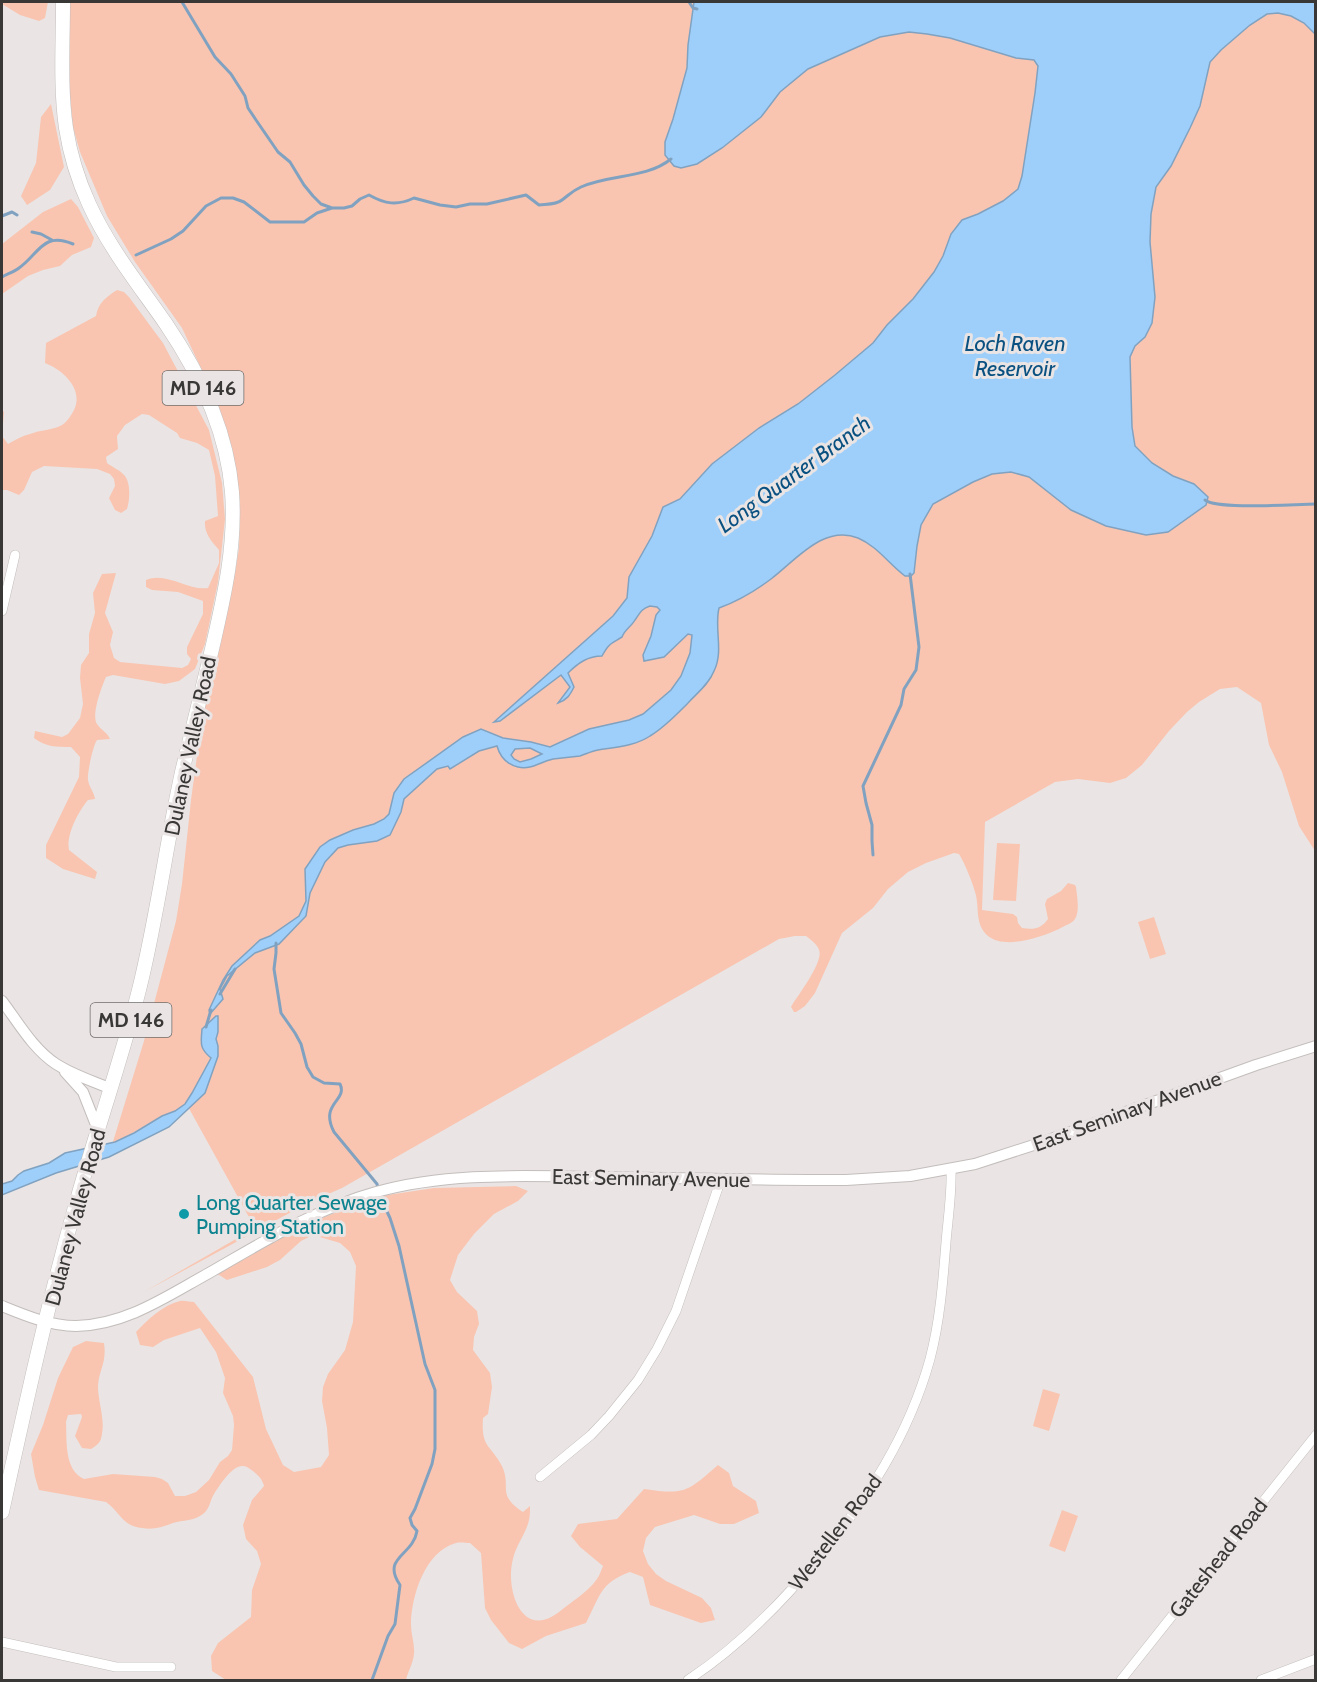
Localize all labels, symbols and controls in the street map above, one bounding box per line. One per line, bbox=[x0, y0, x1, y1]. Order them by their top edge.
water label: Loch Raven Reservoir bbox=[964, 330, 1066, 382]
road number: MD 146 bbox=[162, 371, 244, 405]
water label: Long Quarter Branch bbox=[712, 409, 876, 539]
street label: Dulaney Valley Road bbox=[159, 654, 221, 838]
road number: MD 146 bbox=[90, 1003, 172, 1037]
street label: East Seminary Avenue bbox=[1029, 1065, 1225, 1157]
street label: Dulaney Valley Road bbox=[39, 1126, 111, 1308]
street label: East Seminary Avenue bbox=[552, 1164, 751, 1192]
place label: Long Quarter Sewage Pumping Station bbox=[196, 1190, 387, 1239]
marker: Long Quarter Sewage Pumping Station bbox=[177, 1207, 191, 1221]
street label: Westellen Road bbox=[783, 1469, 887, 1595]
street label: Gateshead Road bbox=[1164, 1493, 1272, 1623]

